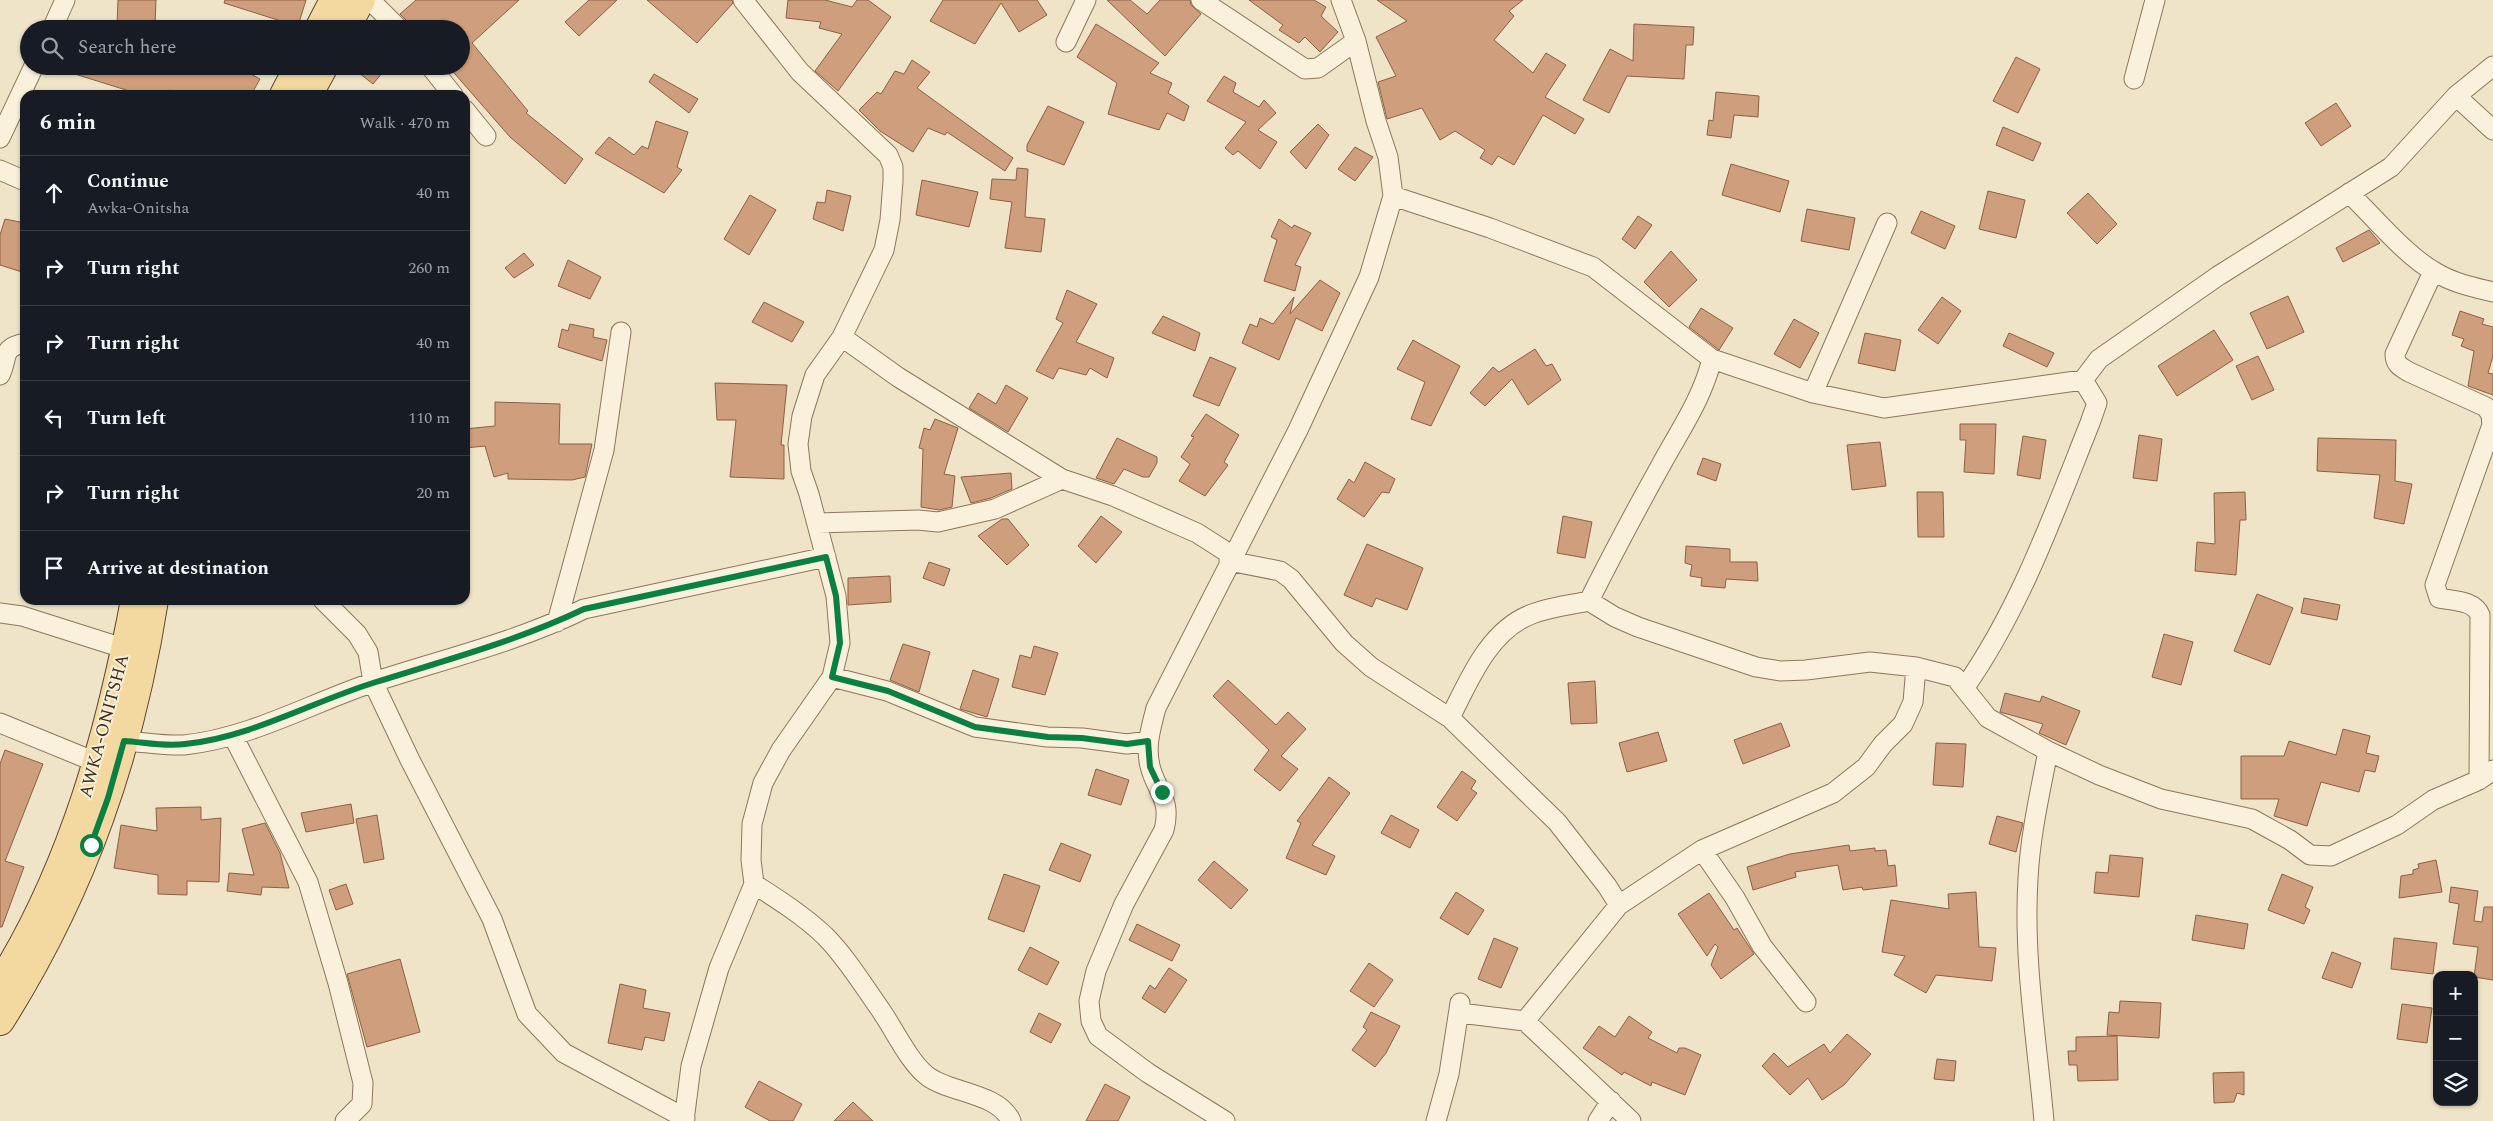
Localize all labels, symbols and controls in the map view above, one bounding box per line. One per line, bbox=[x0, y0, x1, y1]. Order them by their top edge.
search box bbox=[20, 20, 470, 75]
text: Search here bbox=[78, 33, 177, 62]
icon: search bbox=[38, 34, 66, 62]
text: 6 min bbox=[40, 107, 96, 139]
text: Walk · 470 m bbox=[359, 111, 450, 135]
text: Continue bbox=[87, 167, 169, 196]
icon: ahead bbox=[40, 179, 68, 207]
text: 40 m bbox=[416, 181, 450, 205]
text: Awka-Onitsha bbox=[87, 196, 189, 220]
icon: right bbox=[40, 254, 68, 282]
text: Turn right bbox=[87, 254, 180, 283]
text: 260 m bbox=[408, 256, 450, 280]
icon: right bbox=[40, 329, 68, 357]
text: Turn right bbox=[87, 329, 180, 358]
text: 40 m bbox=[416, 331, 450, 355]
icon: left bbox=[40, 404, 68, 432]
text: Turn left bbox=[87, 404, 166, 433]
text: 110 m bbox=[408, 406, 450, 430]
icon: right bbox=[40, 479, 68, 507]
text: Turn right bbox=[87, 479, 180, 508]
text: 20 m bbox=[416, 481, 450, 505]
icon: arrive bbox=[40, 554, 68, 582]
text: Arrive at destination bbox=[87, 554, 269, 583]
street label: AWKA-ONITSHA bbox=[72, 651, 136, 801]
route end bbox=[1151, 781, 1174, 804]
route start bbox=[80, 834, 103, 857]
map controls bbox=[2433, 971, 2478, 1106]
button: + bbox=[2433, 971, 2478, 1016]
button: − bbox=[2433, 1016, 2478, 1061]
button: layers bbox=[2433, 1061, 2478, 1106]

